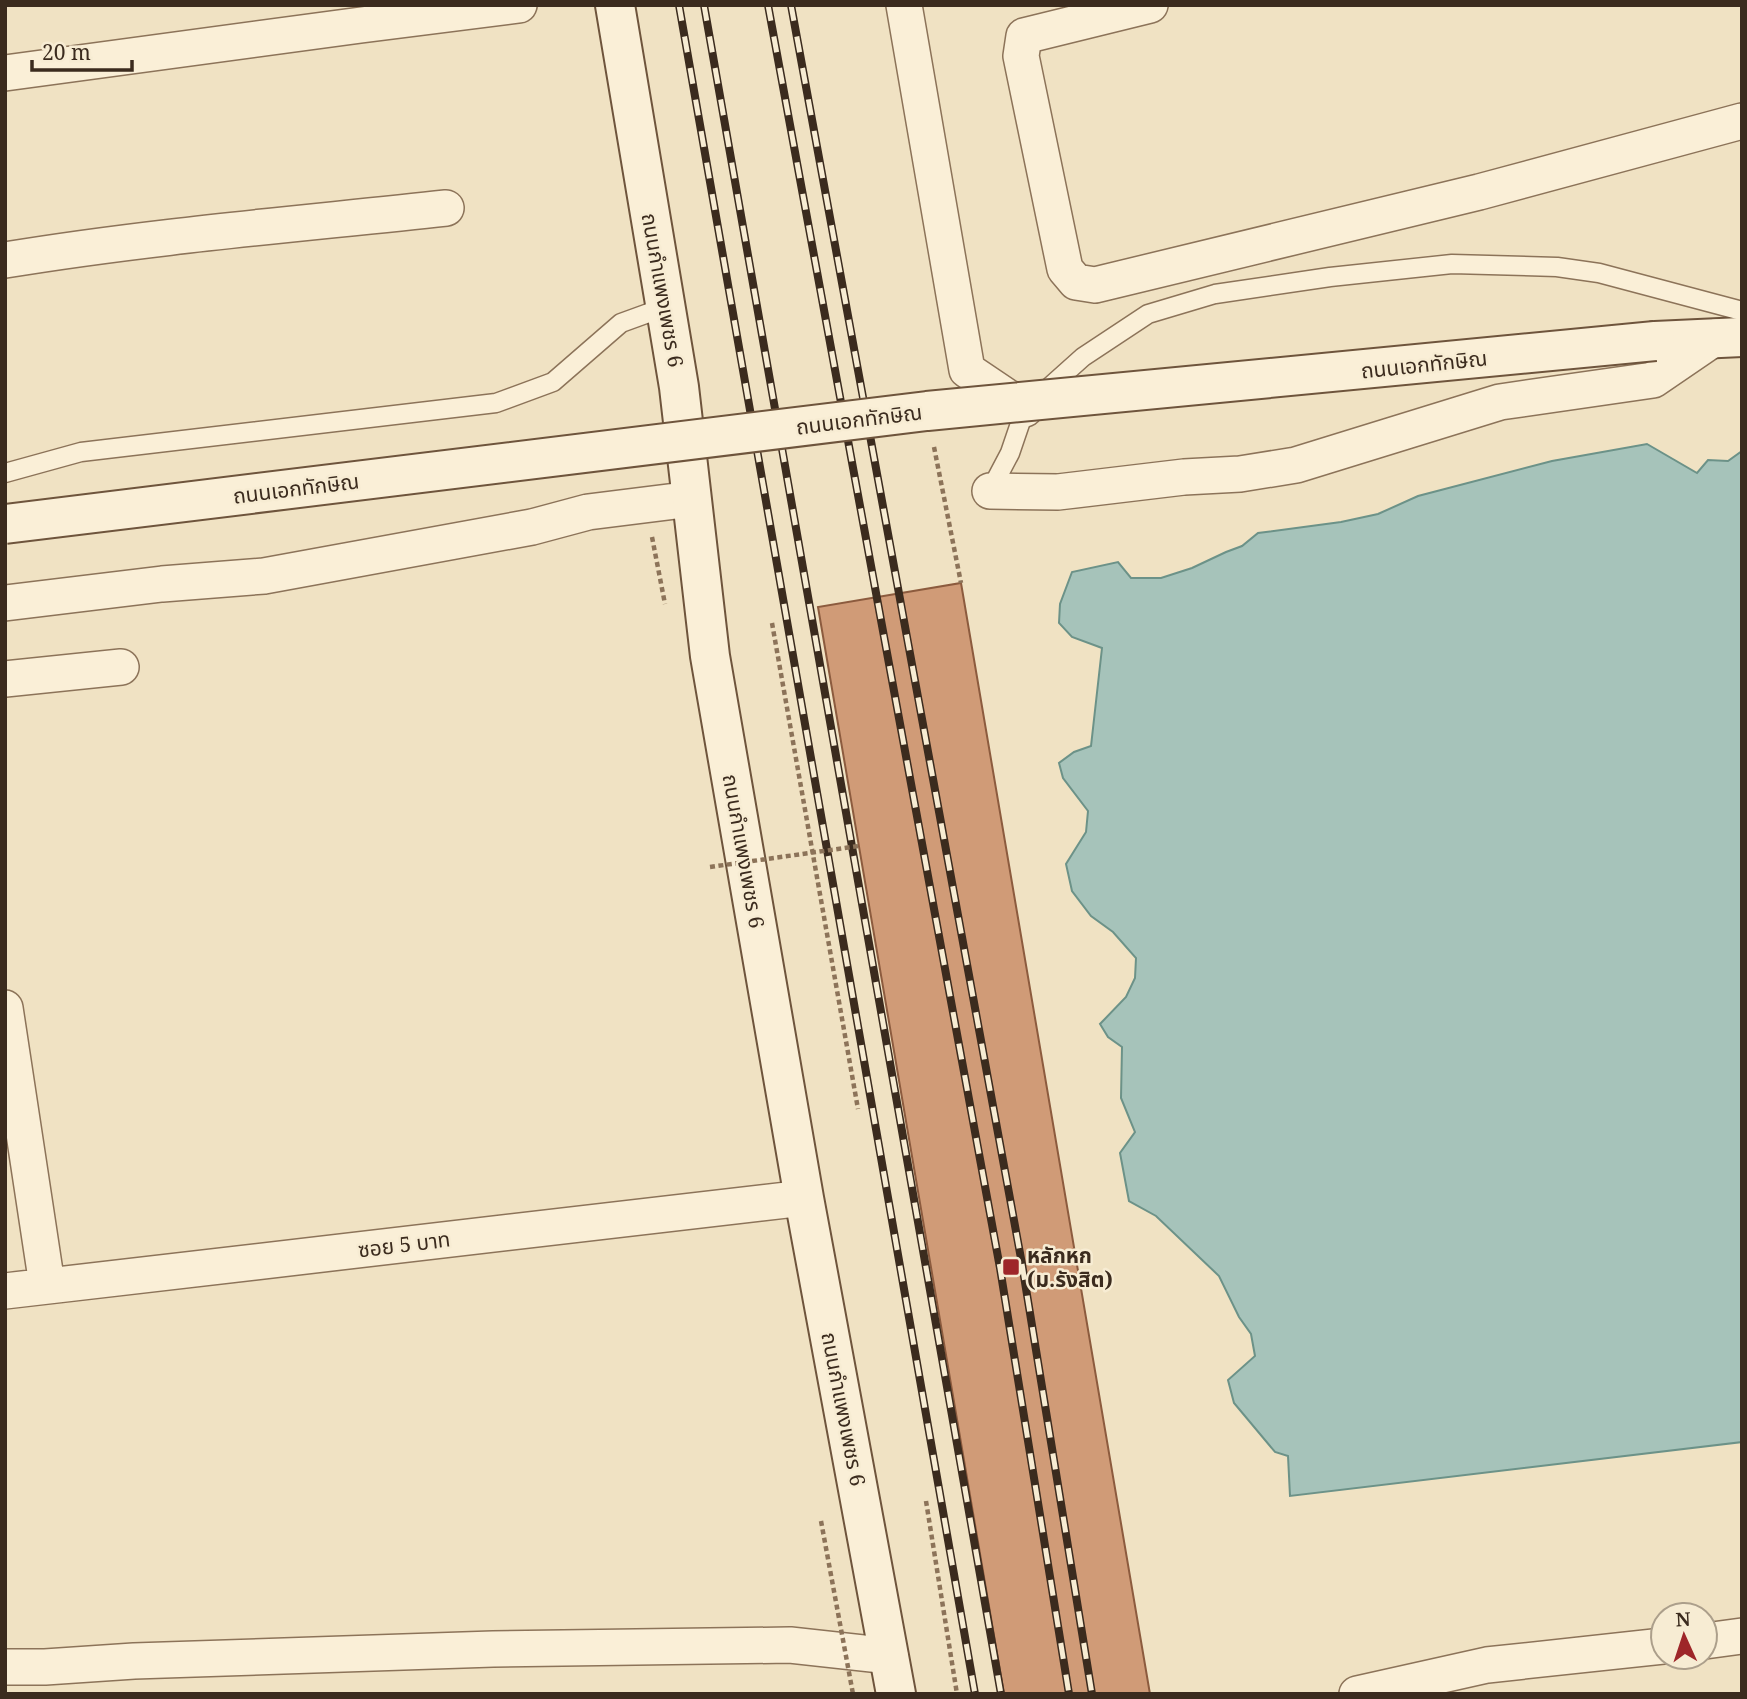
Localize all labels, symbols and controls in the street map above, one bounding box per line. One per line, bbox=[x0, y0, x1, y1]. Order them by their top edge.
scale bar bbox=[32, 28, 131, 72]
text: 20 m bbox=[42, 38, 91, 66]
street label: ถนนกำแพงเพชร 6 bbox=[636, 211, 690, 369]
street label: ถนนเอกทักษิณ bbox=[1359, 343, 1489, 385]
street label: ถนนเอกทักษิณ bbox=[794, 397, 924, 441]
street label: ถนนเอกทักษิณ bbox=[231, 466, 361, 510]
street label: ถนนกำแพงเพชร 6 bbox=[717, 772, 771, 930]
street label: ซอย 5 บาท bbox=[356, 1224, 452, 1264]
place label: หลักหก (ม.รังสิต) bbox=[1027, 1241, 1113, 1293]
marker: หลักหก (ม.รังสิต) bbox=[1001, 1257, 1021, 1277]
street label: ถนนกำแพงเพชร 6 bbox=[815, 1330, 873, 1488]
north arrow bbox=[1649, 1601, 1719, 1671]
text: N bbox=[1675, 1606, 1691, 1632]

